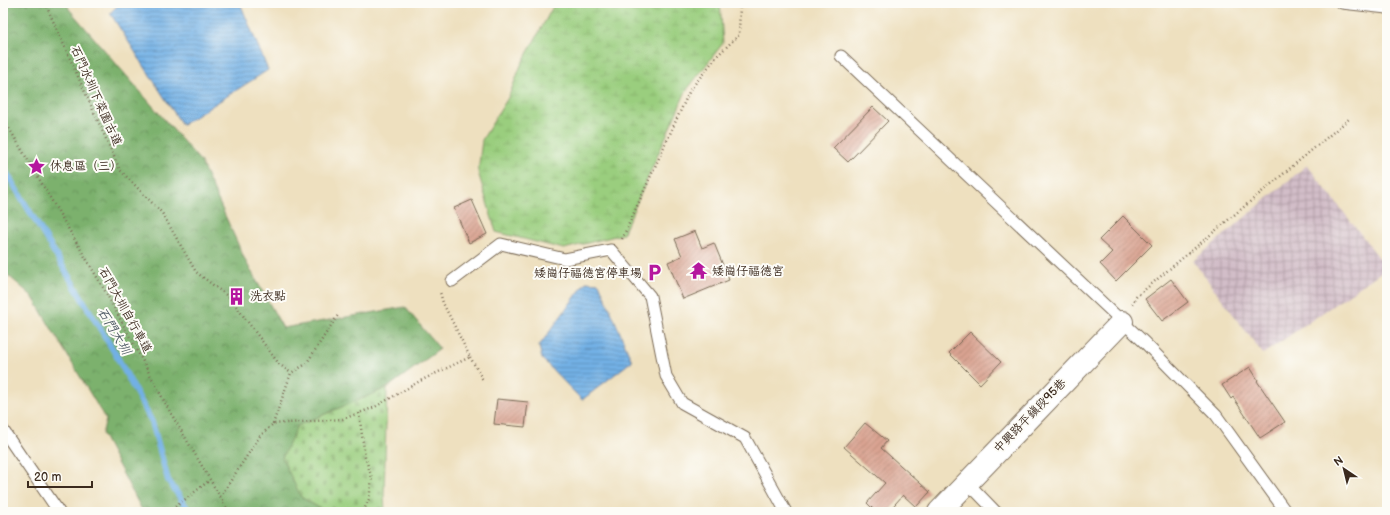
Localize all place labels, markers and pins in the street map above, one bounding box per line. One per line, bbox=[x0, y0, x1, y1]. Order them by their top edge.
place icon: 休息區（三） bbox=[27, 156, 47, 176]
place label: 休息區（三） bbox=[50, 159, 122, 174]
temple icon: 矮崗仔福德宮 bbox=[689, 261, 709, 281]
parking icon: 矮崗仔福德宮停車場 bbox=[645, 263, 665, 283]
place label: 矮崗仔福德宮 bbox=[712, 264, 784, 279]
place label: 矮崗仔福德宮停車場 bbox=[534, 266, 642, 281]
building icon: 洗衣點 bbox=[227, 286, 247, 306]
place label: 洗衣點 bbox=[250, 289, 286, 304]

